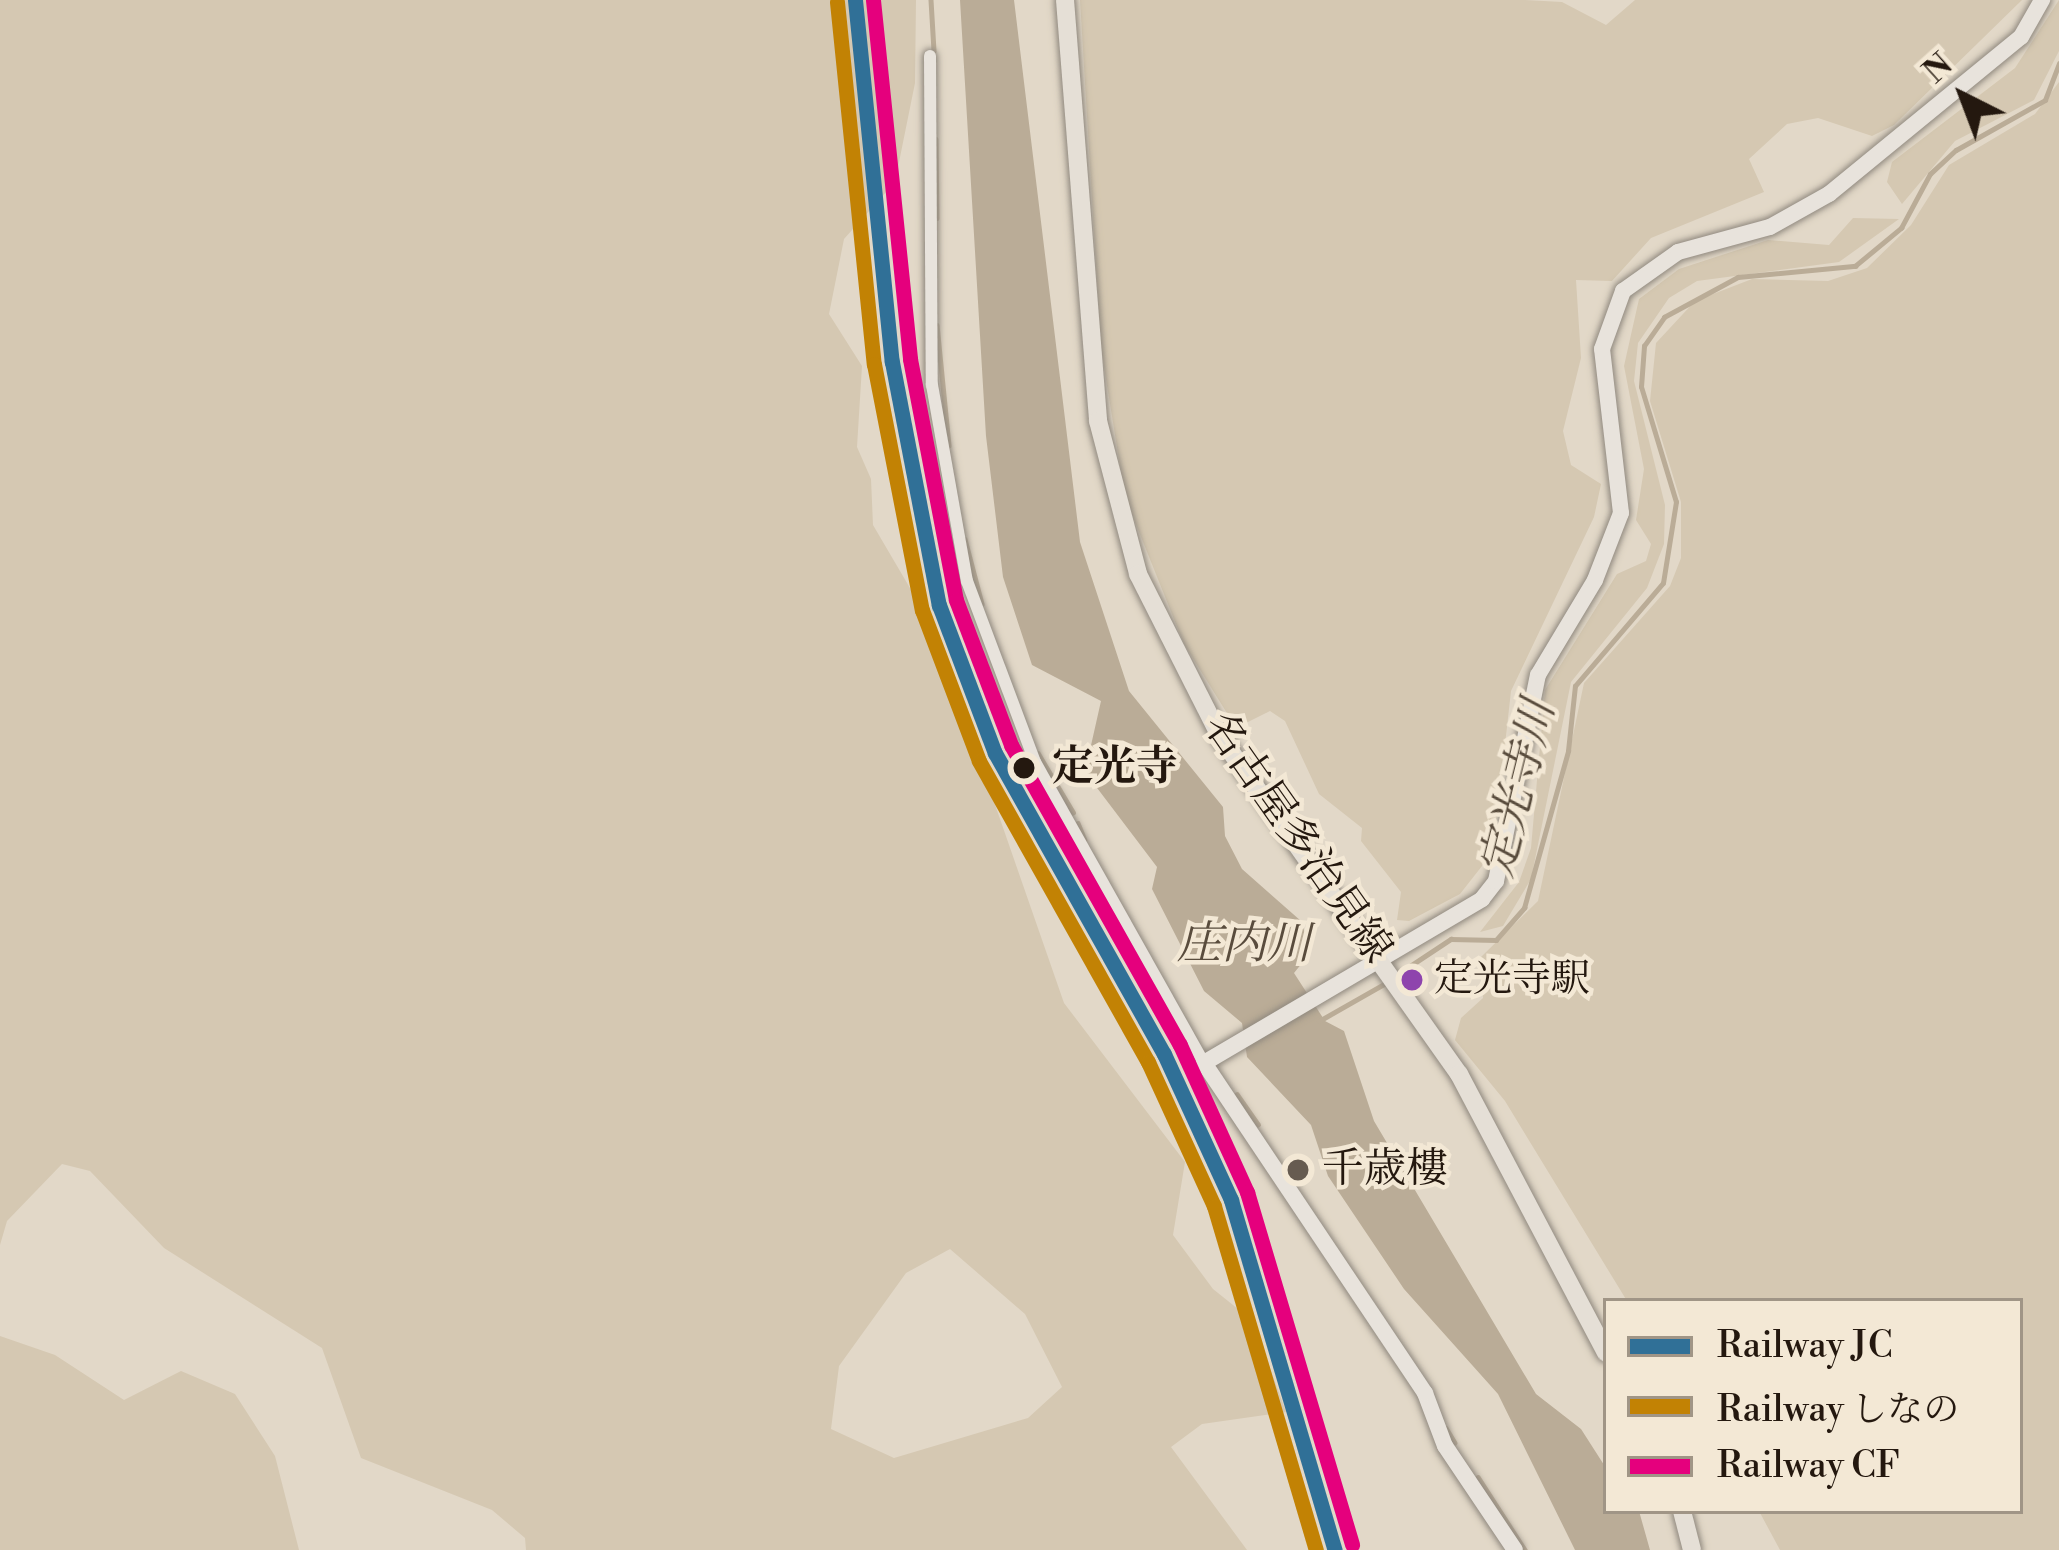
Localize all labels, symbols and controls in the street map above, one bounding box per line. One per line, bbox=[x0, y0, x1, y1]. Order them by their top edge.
north arrow bbox=[1903, 36, 2023, 156]
text: N bbox=[1915, 45, 1962, 93]
water label: 定光寺川 bbox=[1471, 695, 1567, 883]
street label: 名古屋多治見線 bbox=[1192, 703, 1402, 973]
place label: 定光寺 bbox=[1052, 743, 1178, 793]
marker: 定光寺 bbox=[1007, 751, 1041, 785]
water label: 庄内川 bbox=[1177, 918, 1311, 972]
place label: 定光寺駅 bbox=[1434, 957, 1590, 1003]
marker: 定光寺駅 bbox=[1401, 969, 1423, 991]
place label: 千歳樓 bbox=[1322, 1145, 1448, 1195]
marker: 千歳樓 bbox=[1285, 1157, 1311, 1183]
legend bbox=[1603, 1298, 2023, 1514]
text: Railway JC bbox=[1717, 1324, 1893, 1369]
text: Railway しなの bbox=[1717, 1388, 1959, 1433]
text: Railway CF bbox=[1717, 1444, 1900, 1489]

